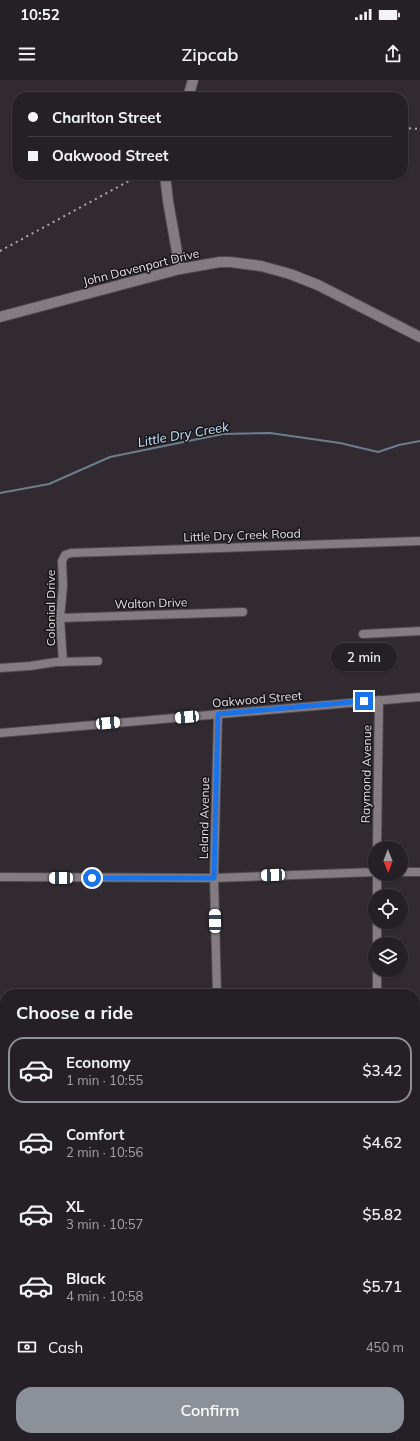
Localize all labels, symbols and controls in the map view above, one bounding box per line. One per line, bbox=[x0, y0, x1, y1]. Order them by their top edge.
text: 10:52 bbox=[20, 5, 60, 24]
icon: menu bbox=[16, 43, 38, 65]
text: Zipcab bbox=[181, 43, 239, 66]
icon: share bbox=[382, 43, 404, 65]
text: Charlton Street bbox=[52, 108, 161, 127]
text: Oakwood Street bbox=[52, 146, 169, 165]
street label: John Davenport Drive bbox=[81, 245, 201, 289]
water label: Little Dry Creek bbox=[136, 418, 230, 450]
street label: Little Dry Creek Road bbox=[183, 525, 301, 545]
street label: Colonial Drive bbox=[43, 570, 58, 646]
street label: Walton Drive bbox=[114, 594, 188, 612]
callout: 2 min bbox=[331, 643, 397, 671]
text: 2 min bbox=[347, 649, 381, 665]
street label: Oakwood Street bbox=[212, 688, 302, 710]
route end bbox=[355, 692, 373, 710]
car bbox=[175, 710, 199, 724]
car bbox=[96, 716, 120, 730]
street label: Raymond Avenue bbox=[358, 725, 374, 823]
street label: Leland Avenue bbox=[196, 777, 212, 859]
north arrow bbox=[368, 841, 408, 881]
map controls bbox=[368, 841, 408, 977]
route start bbox=[83, 869, 101, 887]
car bbox=[261, 869, 285, 881]
car bbox=[49, 872, 73, 884]
button: locate bbox=[368, 889, 408, 929]
car bbox=[209, 909, 221, 933]
button: layers bbox=[368, 937, 408, 977]
text: Choose a ride bbox=[16, 1001, 133, 1024]
icon: car bbox=[18, 1052, 54, 1088]
text: Economy bbox=[66, 1053, 131, 1072]
text: $3.42 bbox=[362, 1061, 402, 1080]
text: 1 min · 10:55 bbox=[66, 1072, 143, 1088]
icon: car bbox=[18, 1124, 54, 1160]
text: Comfort bbox=[66, 1125, 124, 1144]
text: $4.62 bbox=[362, 1133, 402, 1152]
text: 2 min · 10:56 bbox=[66, 1144, 143, 1160]
icon: car bbox=[18, 1196, 54, 1232]
text: XL bbox=[66, 1197, 84, 1216]
text: $5.82 bbox=[362, 1205, 402, 1224]
text: 3 min · 10:57 bbox=[66, 1216, 143, 1232]
icon: car bbox=[18, 1268, 54, 1304]
text: Black bbox=[66, 1269, 105, 1288]
text: $5.71 bbox=[362, 1277, 402, 1296]
text: 4 min · 10:58 bbox=[66, 1288, 143, 1304]
icon: cash bbox=[16, 1336, 38, 1358]
text: Cash bbox=[48, 1338, 83, 1357]
text: 450 m bbox=[366, 1339, 404, 1355]
button: Confirm bbox=[16, 1387, 404, 1433]

